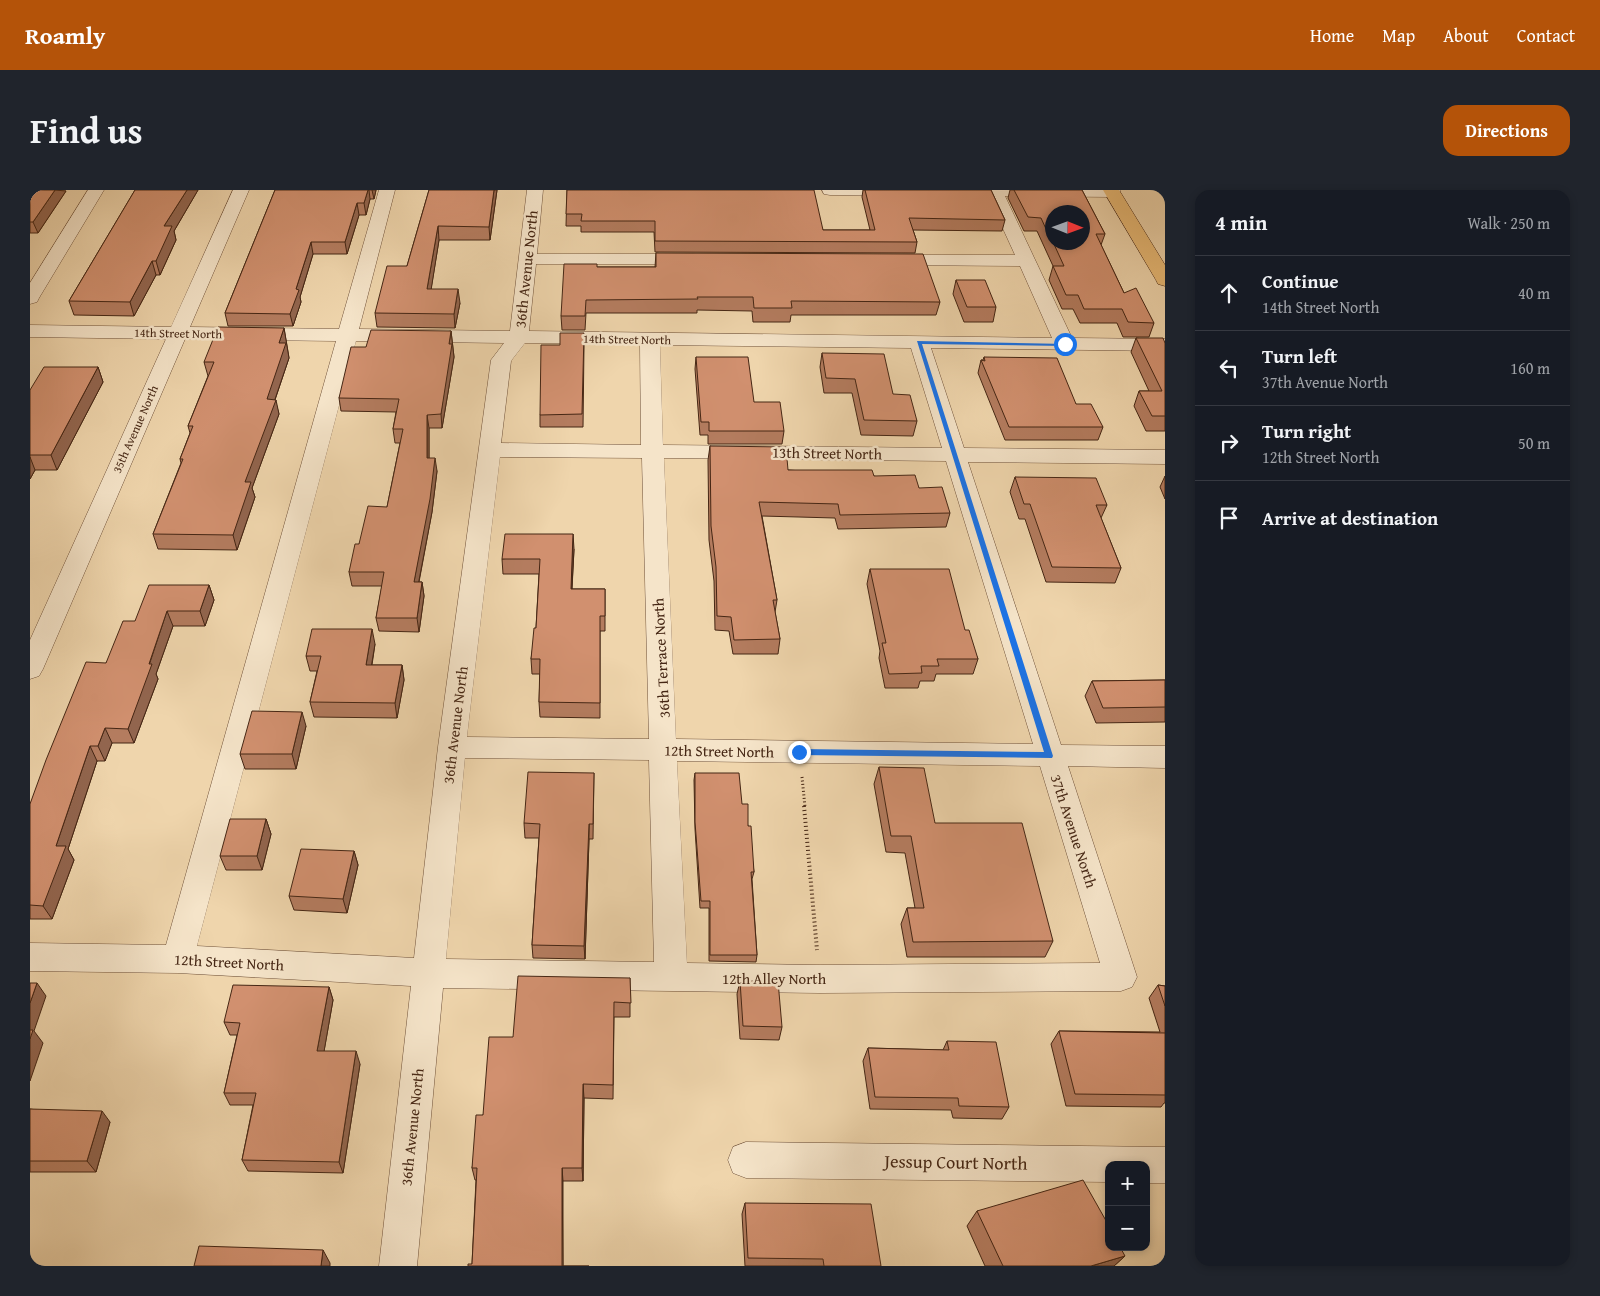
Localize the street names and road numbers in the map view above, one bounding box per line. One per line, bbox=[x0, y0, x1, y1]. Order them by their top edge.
street label: 36th Avenue North bbox=[509, 209, 543, 329]
street label: 14th Street North bbox=[134, 324, 222, 342]
street label: 14th Street North bbox=[583, 330, 671, 348]
street label: 35th Avenue North bbox=[108, 382, 162, 476]
street label: 13th Street North bbox=[772, 442, 883, 464]
street label: 36th Terrace North bbox=[647, 597, 675, 718]
street label: 36th Avenue North bbox=[437, 664, 473, 785]
street label: 12th Street North bbox=[664, 740, 775, 762]
street label: 37th Avenue North bbox=[1046, 772, 1102, 891]
street label: 12th Street North bbox=[173, 949, 285, 975]
street label: 12th Alley North bbox=[722, 968, 827, 989]
street label: 36th Avenue North bbox=[395, 1067, 429, 1187]
street label: Jessup Court North bbox=[882, 1147, 1028, 1177]

